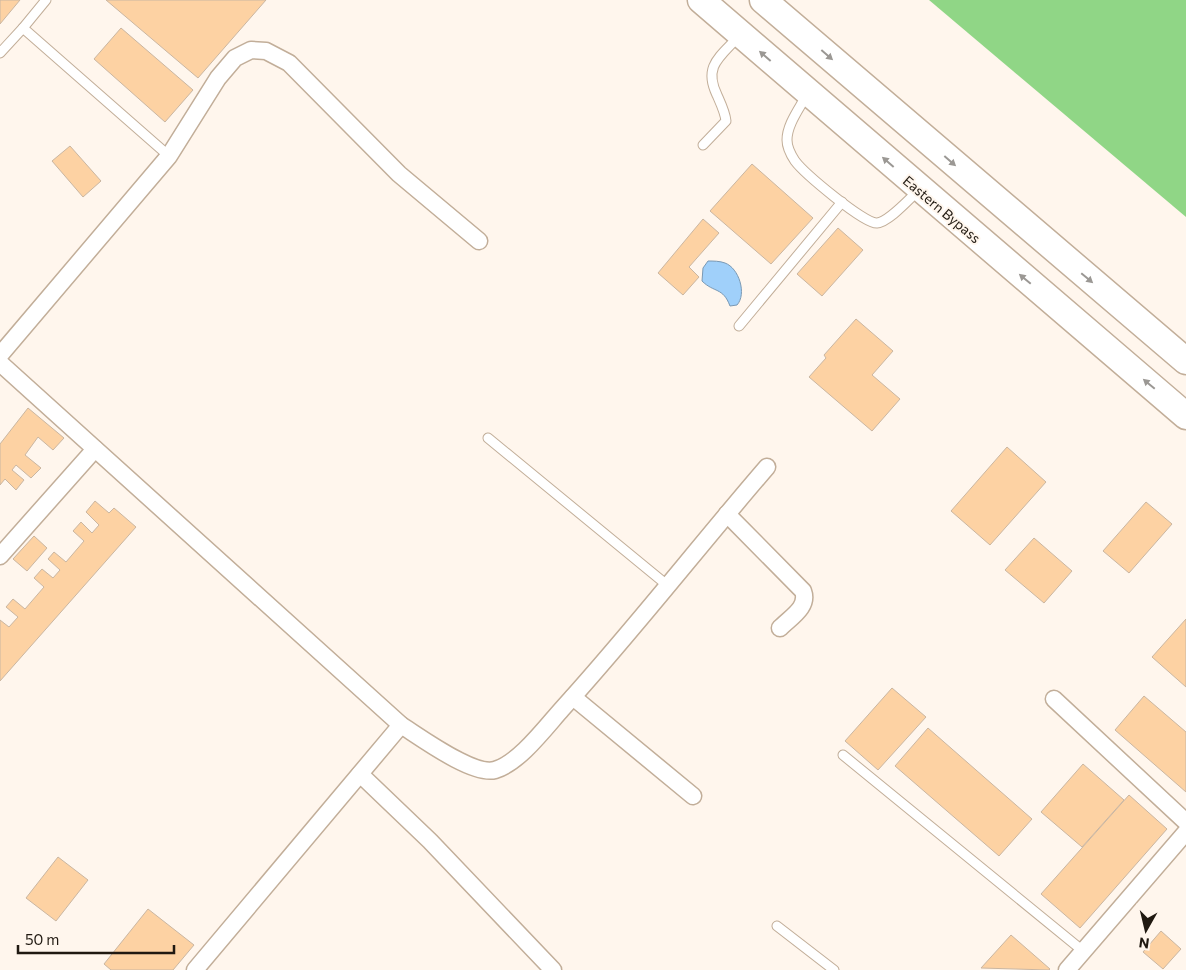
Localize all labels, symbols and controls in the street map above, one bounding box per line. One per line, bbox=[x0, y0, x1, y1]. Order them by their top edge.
one-way arrow bbox=[820, 49, 833, 60]
one-way arrow bbox=[759, 50, 772, 61]
one-way arrow bbox=[943, 155, 956, 166]
one-way arrow bbox=[882, 157, 895, 168]
street label: Eastern Bypass bbox=[900, 172, 984, 246]
one-way arrow bbox=[1080, 272, 1093, 283]
one-way arrow bbox=[1019, 274, 1032, 285]
one-way arrow bbox=[1143, 379, 1156, 390]
north arrow bbox=[1121, 905, 1171, 955]
scale bar bbox=[18, 922, 174, 954]
text: 50 m bbox=[25, 930, 59, 948]
text: N bbox=[1138, 934, 1151, 953]

